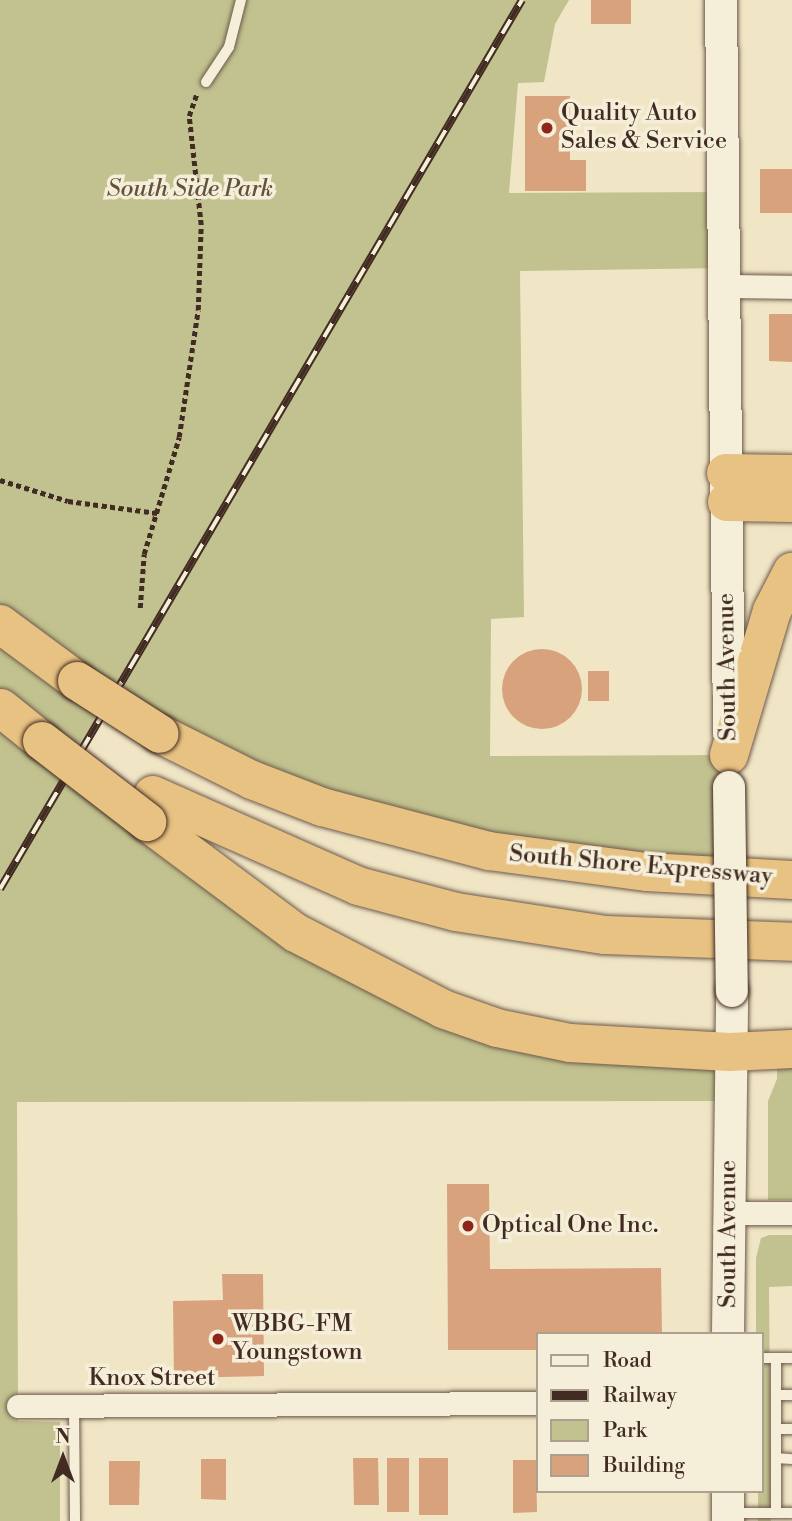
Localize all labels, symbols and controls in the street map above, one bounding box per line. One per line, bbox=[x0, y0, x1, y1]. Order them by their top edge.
place label: Quality Auto Sales & Service bbox=[561, 100, 727, 156]
marker: Quality Auto Sales & Service bbox=[539, 120, 555, 136]
park label: South Side Park bbox=[107, 176, 273, 204]
street label: South Avenue bbox=[712, 593, 744, 741]
street label: South Shore Expressway bbox=[508, 840, 774, 892]
street label: South Avenue bbox=[715, 1160, 743, 1308]
place label: Optical One Inc. bbox=[482, 1212, 658, 1240]
marker: Optical One Inc. bbox=[460, 1218, 476, 1234]
place label: WBBG-FM Youngstown bbox=[232, 1311, 363, 1367]
marker: WBBG-FM Youngstown bbox=[210, 1331, 226, 1347]
legend bbox=[536, 1332, 764, 1493]
text: Road bbox=[603, 1348, 652, 1374]
street label: Knox Street bbox=[88, 1365, 216, 1393]
text: Railway bbox=[603, 1383, 677, 1409]
text: Park bbox=[603, 1418, 647, 1444]
north arrow bbox=[28, 1423, 98, 1493]
text: N bbox=[55, 1425, 71, 1449]
text: Building bbox=[603, 1453, 685, 1479]

